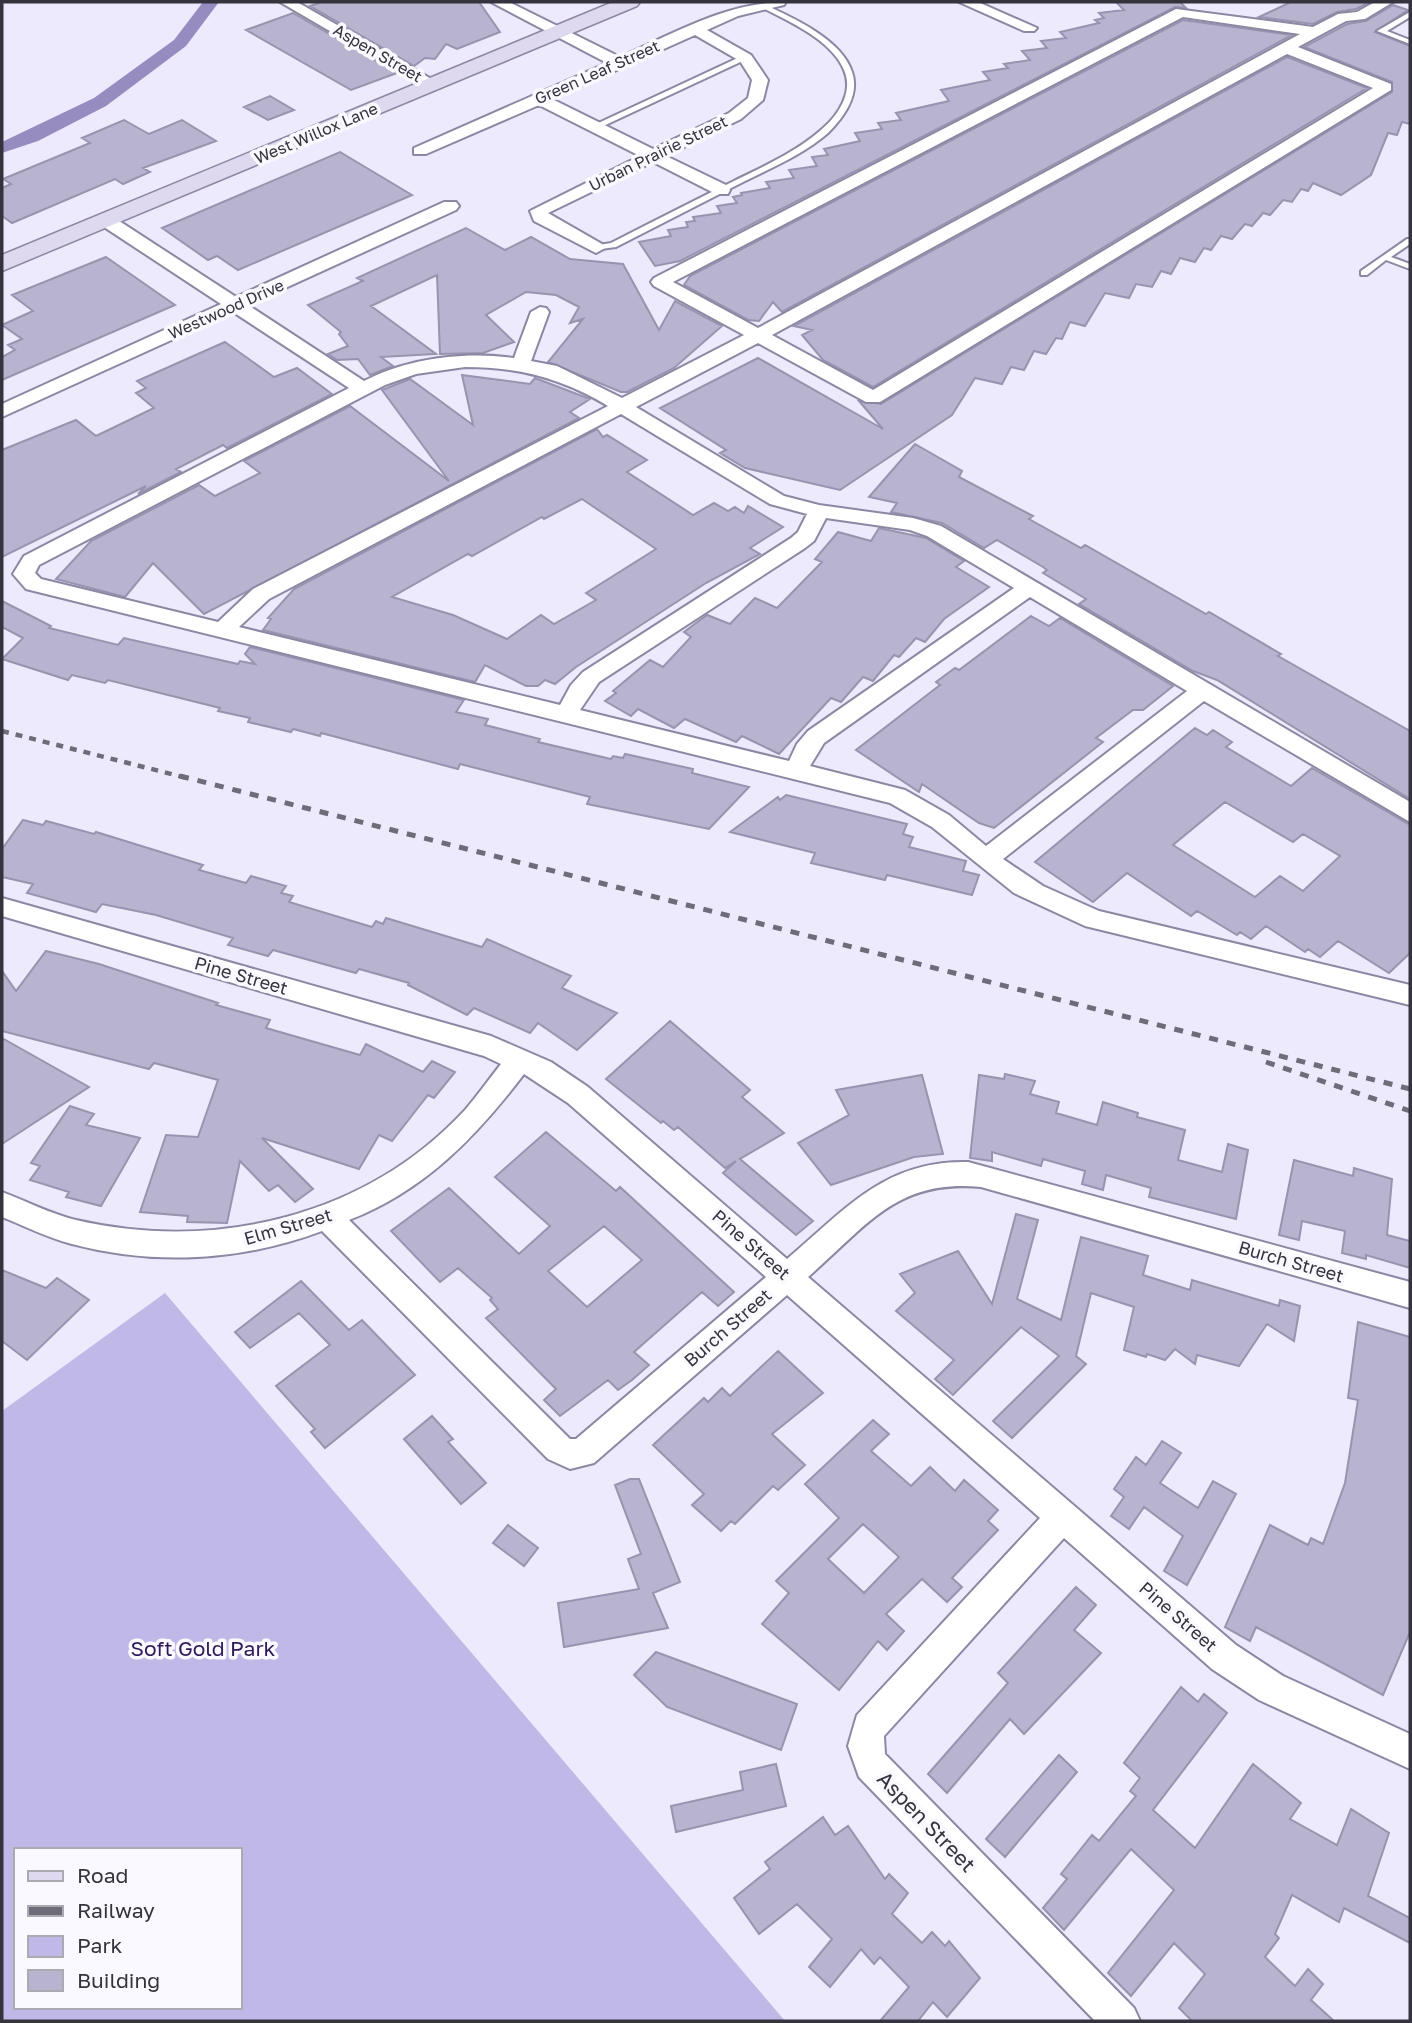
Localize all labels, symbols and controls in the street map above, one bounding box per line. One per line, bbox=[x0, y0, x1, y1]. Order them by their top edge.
street label: Aspen Street bbox=[330, 19, 426, 87]
street label: Green Leaf Street bbox=[532, 36, 662, 108]
street label: West Willox Lane bbox=[251, 98, 381, 168]
street label: Urban Prairie Street bbox=[585, 111, 731, 195]
street label: Westwood Drive bbox=[165, 275, 287, 343]
street label: Pine Street bbox=[192, 951, 290, 999]
street label: Elm Street bbox=[241, 1203, 334, 1249]
street label: Pine Street bbox=[708, 1204, 795, 1284]
street label: Burch Street bbox=[1236, 1236, 1346, 1287]
street label: Burch Street bbox=[679, 1283, 775, 1371]
street label: Pine Street bbox=[1135, 1576, 1222, 1656]
park label: Soft Gold Park bbox=[131, 1635, 276, 1661]
street label: Aspen Street bbox=[872, 1765, 981, 1877]
legend bbox=[14, 1848, 242, 2009]
text: Road bbox=[77, 1862, 128, 1888]
text: Railway bbox=[77, 1897, 155, 1923]
text: Park bbox=[77, 1932, 123, 1958]
text: Building bbox=[77, 1967, 160, 1993]

